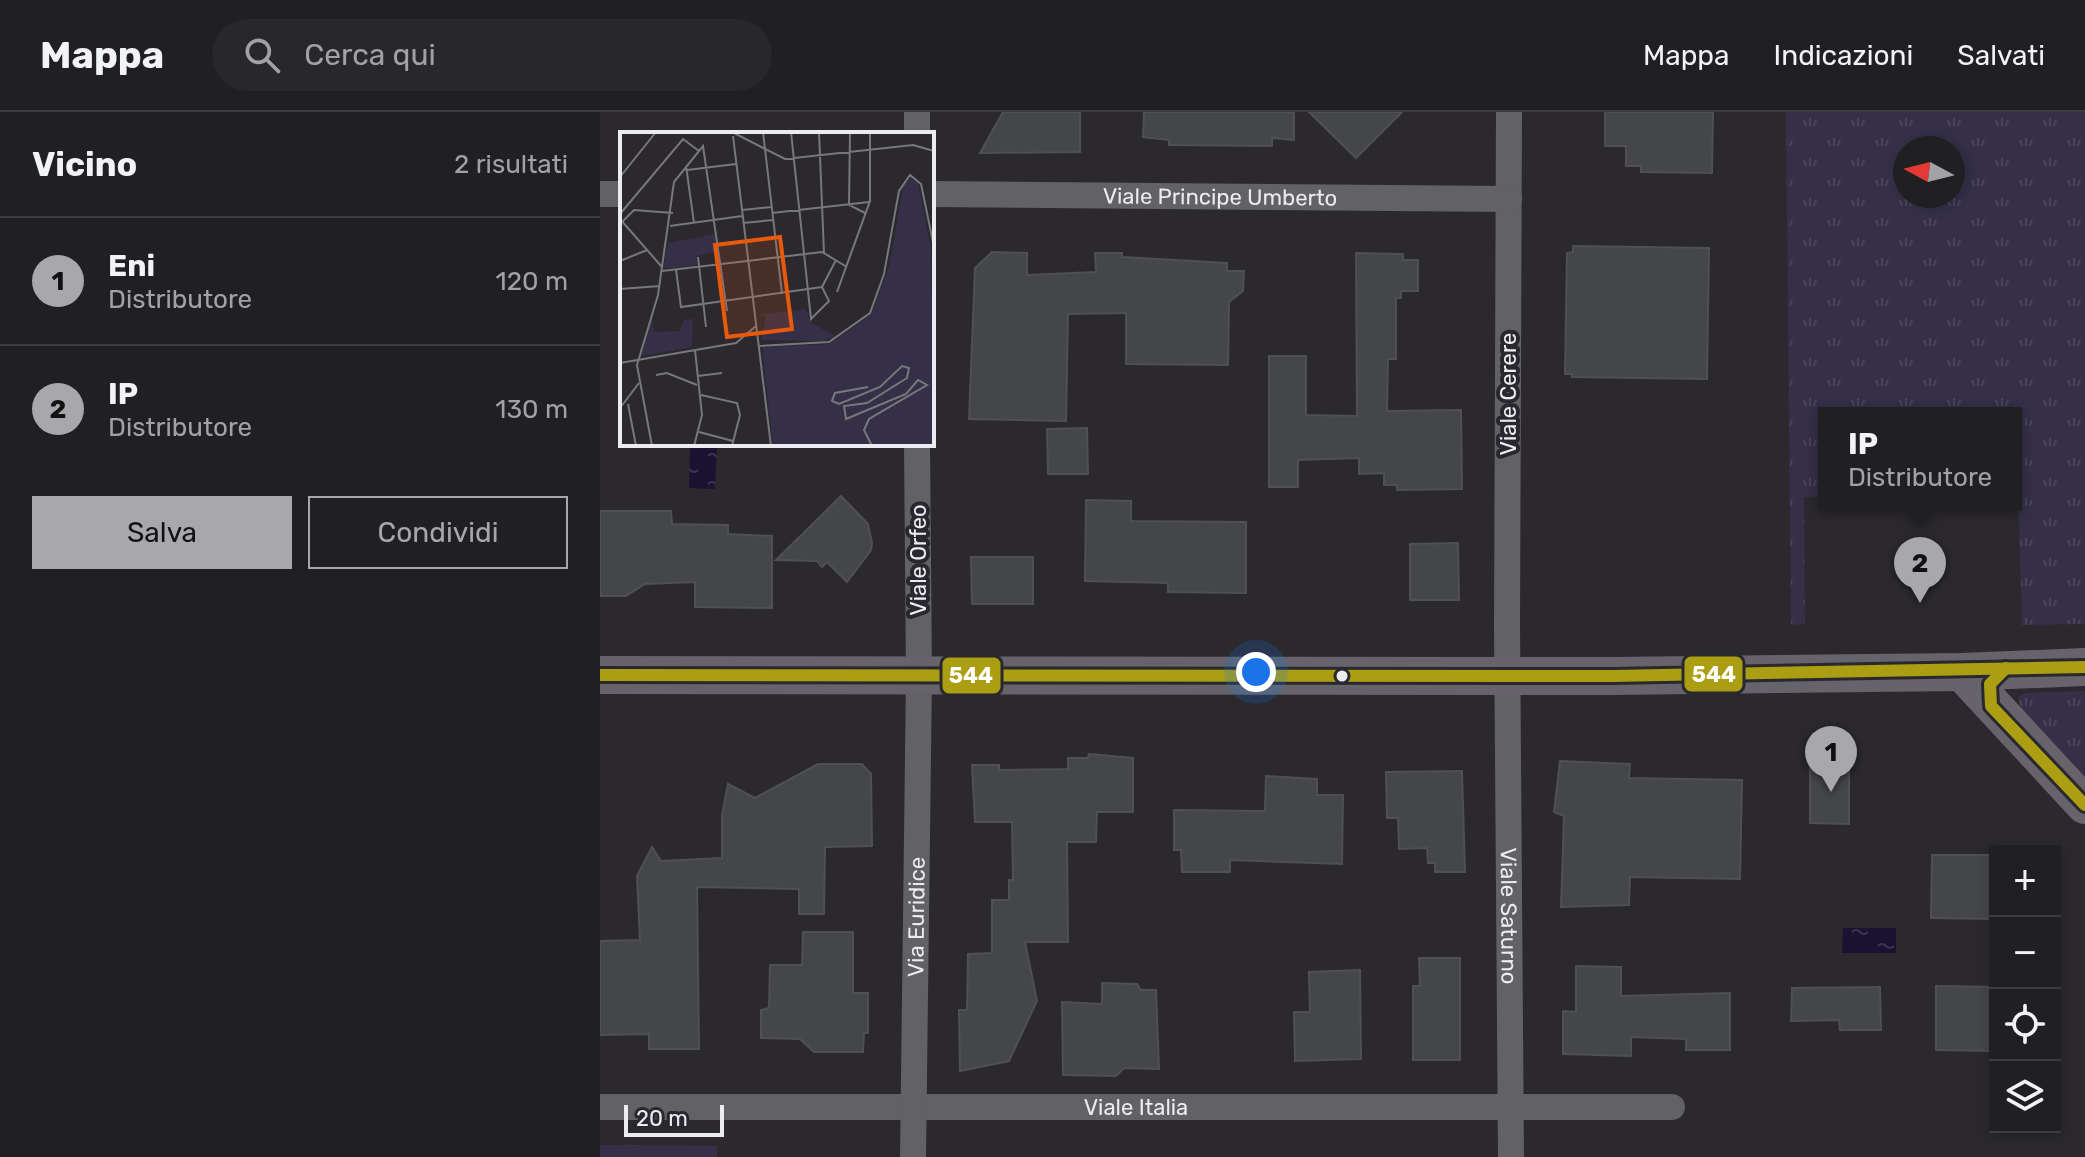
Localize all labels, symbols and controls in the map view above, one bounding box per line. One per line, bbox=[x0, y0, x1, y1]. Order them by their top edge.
search box bbox=[212, 19, 772, 91]
text: Mappa bbox=[40, 32, 164, 78]
icon: search bbox=[240, 33, 284, 77]
text: Cerca qui bbox=[304, 37, 436, 73]
text: Mappa bbox=[1643, 39, 1730, 72]
text: Indicazioni bbox=[1774, 39, 1913, 72]
text: Salvati bbox=[1957, 39, 2045, 72]
inset map bbox=[620, 132, 934, 446]
north arrow bbox=[1893, 136, 1965, 208]
text: Vicino bbox=[32, 144, 137, 185]
text: 2 risultati bbox=[454, 149, 568, 180]
street label: Viale Principe Umberto bbox=[1103, 182, 1337, 212]
text: Eni bbox=[108, 248, 155, 284]
text: 1 bbox=[52, 266, 64, 297]
text: 120 m bbox=[496, 266, 568, 297]
text: Distributore bbox=[108, 284, 252, 315]
street label: Viale Cerere bbox=[1495, 333, 1522, 455]
text: IP bbox=[108, 376, 138, 412]
text: 2 bbox=[50, 394, 66, 425]
text: 130 m bbox=[495, 394, 568, 425]
popup bbox=[1818, 407, 2022, 511]
text: Distributore bbox=[108, 412, 252, 443]
text: IP bbox=[1848, 426, 1878, 462]
text: Distributore bbox=[1848, 462, 1992, 493]
button: Salva bbox=[32, 496, 292, 569]
button: Condividi bbox=[308, 496, 568, 569]
street label: Viale Orfeo bbox=[905, 504, 932, 616]
pin: 2 bbox=[1894, 537, 1946, 603]
your location bbox=[1236, 652, 1276, 692]
line badge: 544 bbox=[1683, 655, 1744, 693]
line badge: 544 bbox=[941, 656, 1002, 695]
text: 544 bbox=[1692, 661, 1736, 688]
text: 544 bbox=[949, 662, 993, 689]
unlabelled marker bbox=[1334, 668, 1350, 684]
pin: 1 bbox=[1805, 726, 1857, 792]
map controls bbox=[1989, 845, 2061, 1133]
button: + bbox=[1989, 845, 2061, 917]
street label: Viale Saturno bbox=[1495, 847, 1523, 985]
street label: Via Euridice bbox=[902, 857, 931, 977]
button: − bbox=[1989, 917, 2061, 989]
button: locate bbox=[1989, 989, 2061, 1061]
button: layers bbox=[1989, 1061, 2061, 1133]
street label: Viale Italia bbox=[1084, 1094, 1188, 1121]
scale bar bbox=[624, 1101, 724, 1137]
text: 20 m bbox=[636, 1105, 688, 1132]

